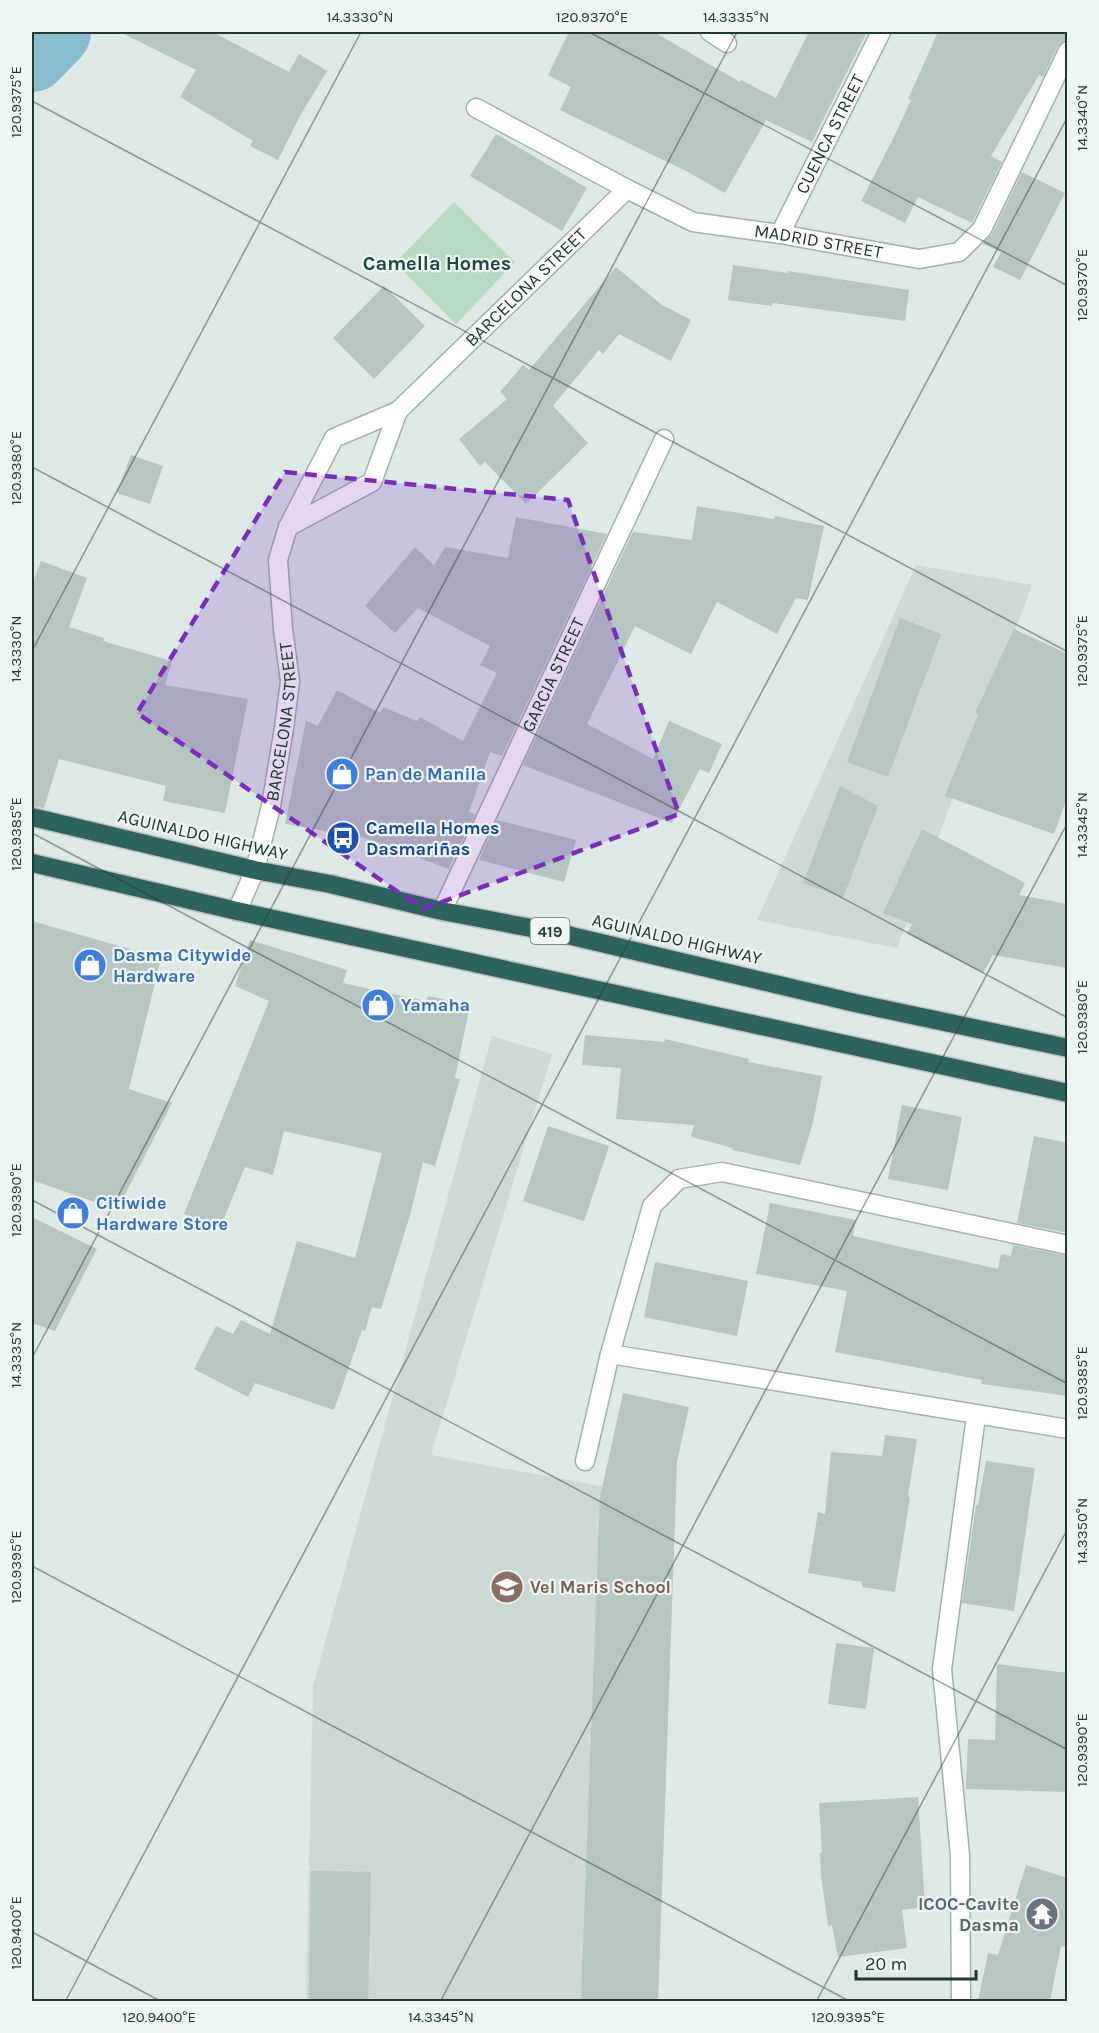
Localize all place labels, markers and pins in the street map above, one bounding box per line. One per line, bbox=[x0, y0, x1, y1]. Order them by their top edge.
shop icon: Pan de Manila bbox=[324, 756, 360, 792]
place label: Pan de Manila bbox=[365, 763, 486, 785]
place label: Camella Homes Dasmariñas bbox=[366, 817, 500, 860]
bus stop icon: Camella Homes Dasmariñas bbox=[325, 820, 361, 856]
place label: Dasma Citywide Hardware bbox=[113, 944, 251, 987]
shop icon: Dasma Citywide Hardware bbox=[72, 947, 108, 983]
shop icon: Yamaha bbox=[360, 987, 396, 1023]
place label: Yamaha bbox=[401, 994, 470, 1016]
place label: Citiwide Hardware Store bbox=[96, 1192, 228, 1235]
shop icon: Citiwide Hardware Store bbox=[55, 1195, 91, 1231]
school or university icon: Vel Maris School bbox=[489, 1569, 525, 1605]
place label: Vel Maris School bbox=[530, 1576, 671, 1598]
place label: ICOC-Cavite Dasma bbox=[918, 1893, 1019, 1936]
temple icon: ICOC-Cavite Dasma bbox=[1024, 1896, 1060, 1932]

